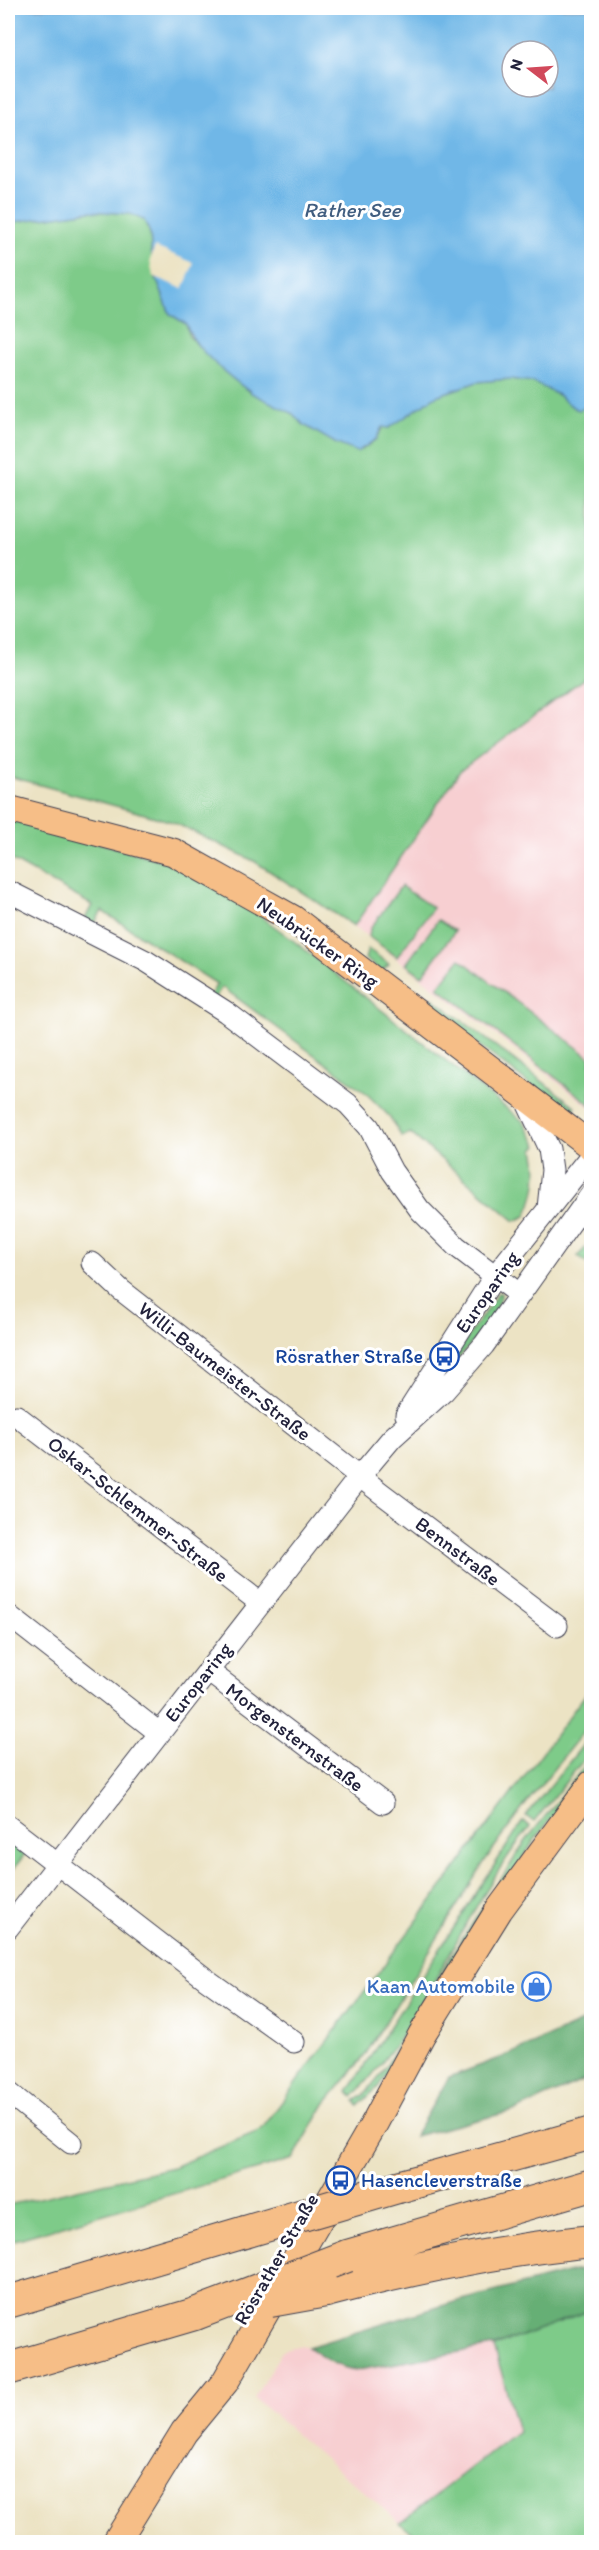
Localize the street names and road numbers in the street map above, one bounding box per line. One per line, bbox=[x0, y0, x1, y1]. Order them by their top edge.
street label: Neubrücker Ring bbox=[252, 891, 384, 993]
street label: Europaring bbox=[450, 1246, 525, 1338]
street label: Willi-Baumeister-Straße bbox=[134, 1296, 316, 1446]
street label: Oskar-Schlemmer-Straße bbox=[43, 1431, 233, 1587]
street label: Bennstraße bbox=[411, 1511, 505, 1591]
street label: Europaring bbox=[159, 1637, 237, 1727]
street label: Morgensternstraße bbox=[221, 1677, 369, 1797]
street label: Rösrather Straße bbox=[229, 2189, 323, 2329]

